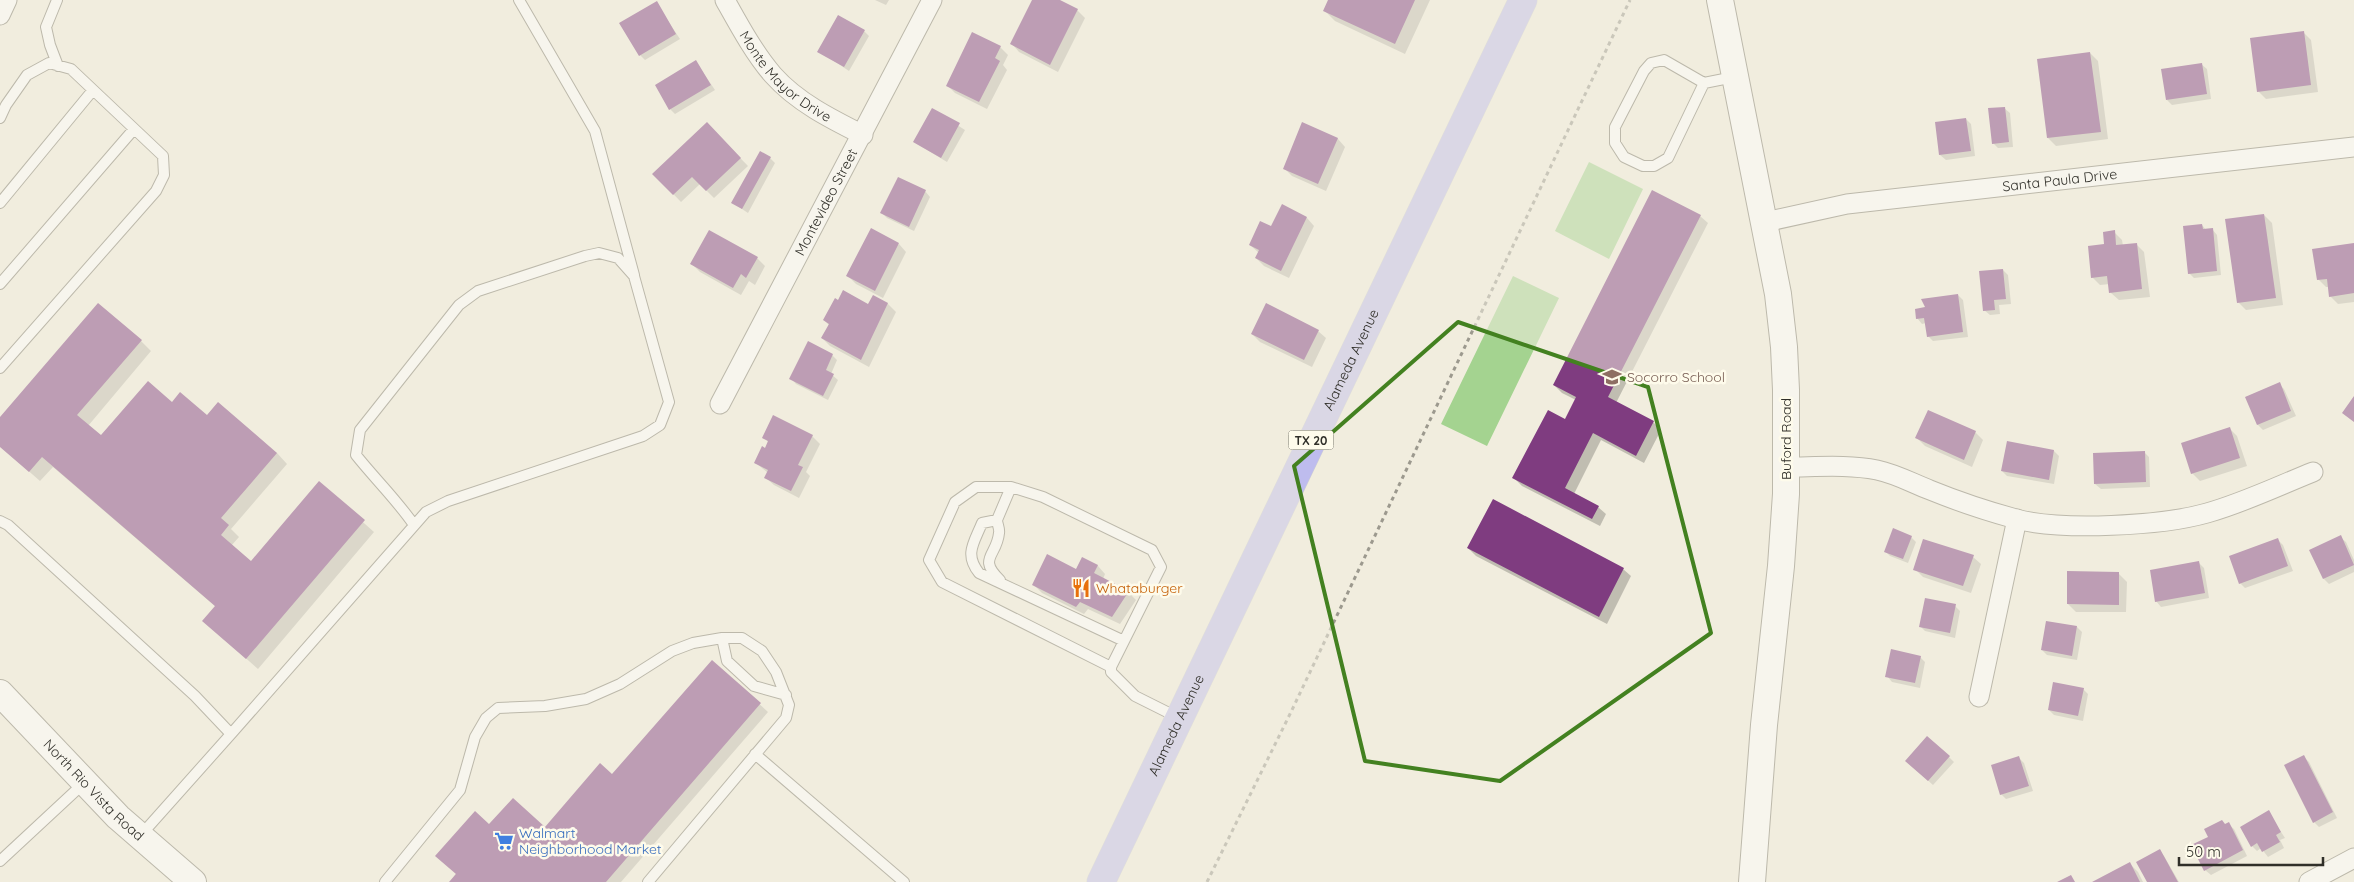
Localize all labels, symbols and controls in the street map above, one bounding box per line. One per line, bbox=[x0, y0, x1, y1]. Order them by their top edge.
street label: Monte Mayor Drive bbox=[736, 28, 835, 126]
street label: Montevideo Street bbox=[791, 145, 861, 259]
street label: Santa Paula Drive bbox=[2001, 165, 2118, 195]
street label: Alameda Avenue bbox=[1319, 306, 1383, 413]
school or university icon: Socorro School bbox=[1601, 366, 1623, 388]
place label: Socorro School bbox=[1627, 368, 1725, 386]
street label: Buford Road bbox=[1777, 398, 1795, 480]
road number: TX 20 bbox=[1288, 430, 1334, 450]
restaurant icon: Whataburger bbox=[1070, 577, 1092, 599]
place label: Whataburger bbox=[1096, 579, 1183, 597]
street label: Alameda Avenue bbox=[1144, 671, 1208, 779]
street label: North Rio Vista Road bbox=[40, 735, 148, 845]
place label: Walmart Neighborhood Market bbox=[519, 824, 662, 858]
supermarket icon: Walmart Neighborhood Market bbox=[493, 830, 515, 852]
scale bar bbox=[2179, 834, 2323, 866]
text: 50 m bbox=[2186, 842, 2221, 861]

